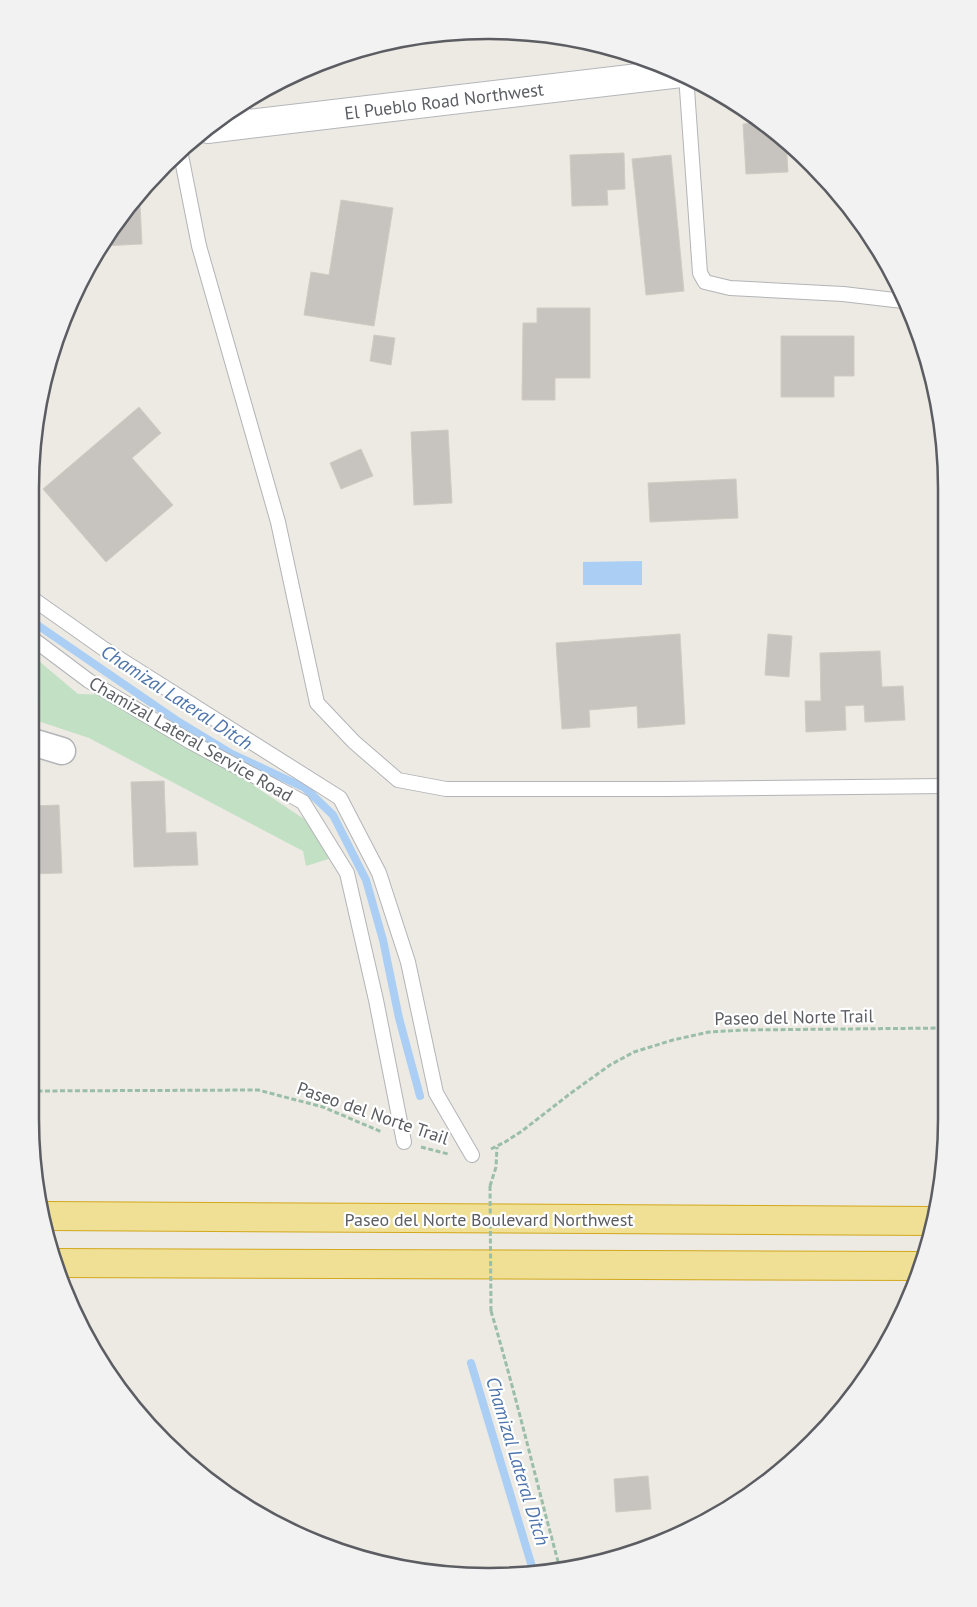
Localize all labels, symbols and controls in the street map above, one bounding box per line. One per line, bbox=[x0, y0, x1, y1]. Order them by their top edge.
street label: El Pueblo Road Northwest bbox=[343, 77, 545, 125]
water label: Chamizal Lateral Ditch bbox=[97, 639, 257, 755]
street label: Chamizal Lateral Service Road bbox=[85, 671, 297, 807]
street label: Paseo del Norte Trail bbox=[714, 1004, 875, 1030]
street label: Paseo del Norte Trail bbox=[294, 1076, 453, 1150]
street label: Paseo del Norte Boulevard Northwest bbox=[345, 1208, 633, 1231]
water label: Chamizal Lateral Ditch bbox=[481, 1374, 555, 1548]

